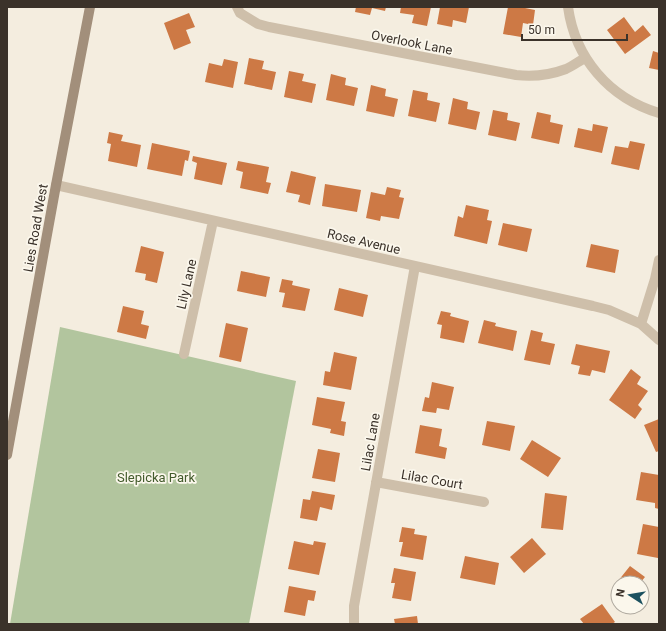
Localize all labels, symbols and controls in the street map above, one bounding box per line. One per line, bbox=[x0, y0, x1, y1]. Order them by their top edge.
scale bar bbox=[522, 16, 627, 42]
text: 50 m bbox=[528, 23, 555, 37]
street label: Overlook Lane bbox=[370, 27, 454, 58]
street label: Lies Road West bbox=[20, 183, 51, 273]
street label: Rose Avenue bbox=[326, 226, 402, 257]
street label: Lily Lane bbox=[173, 258, 200, 311]
street label: Lilac Lane bbox=[358, 412, 383, 472]
street label: Lilac Court bbox=[400, 467, 464, 492]
park label: Slepicka Park bbox=[117, 470, 195, 485]
north arrow bbox=[610, 575, 650, 615]
text: N bbox=[614, 588, 628, 598]

